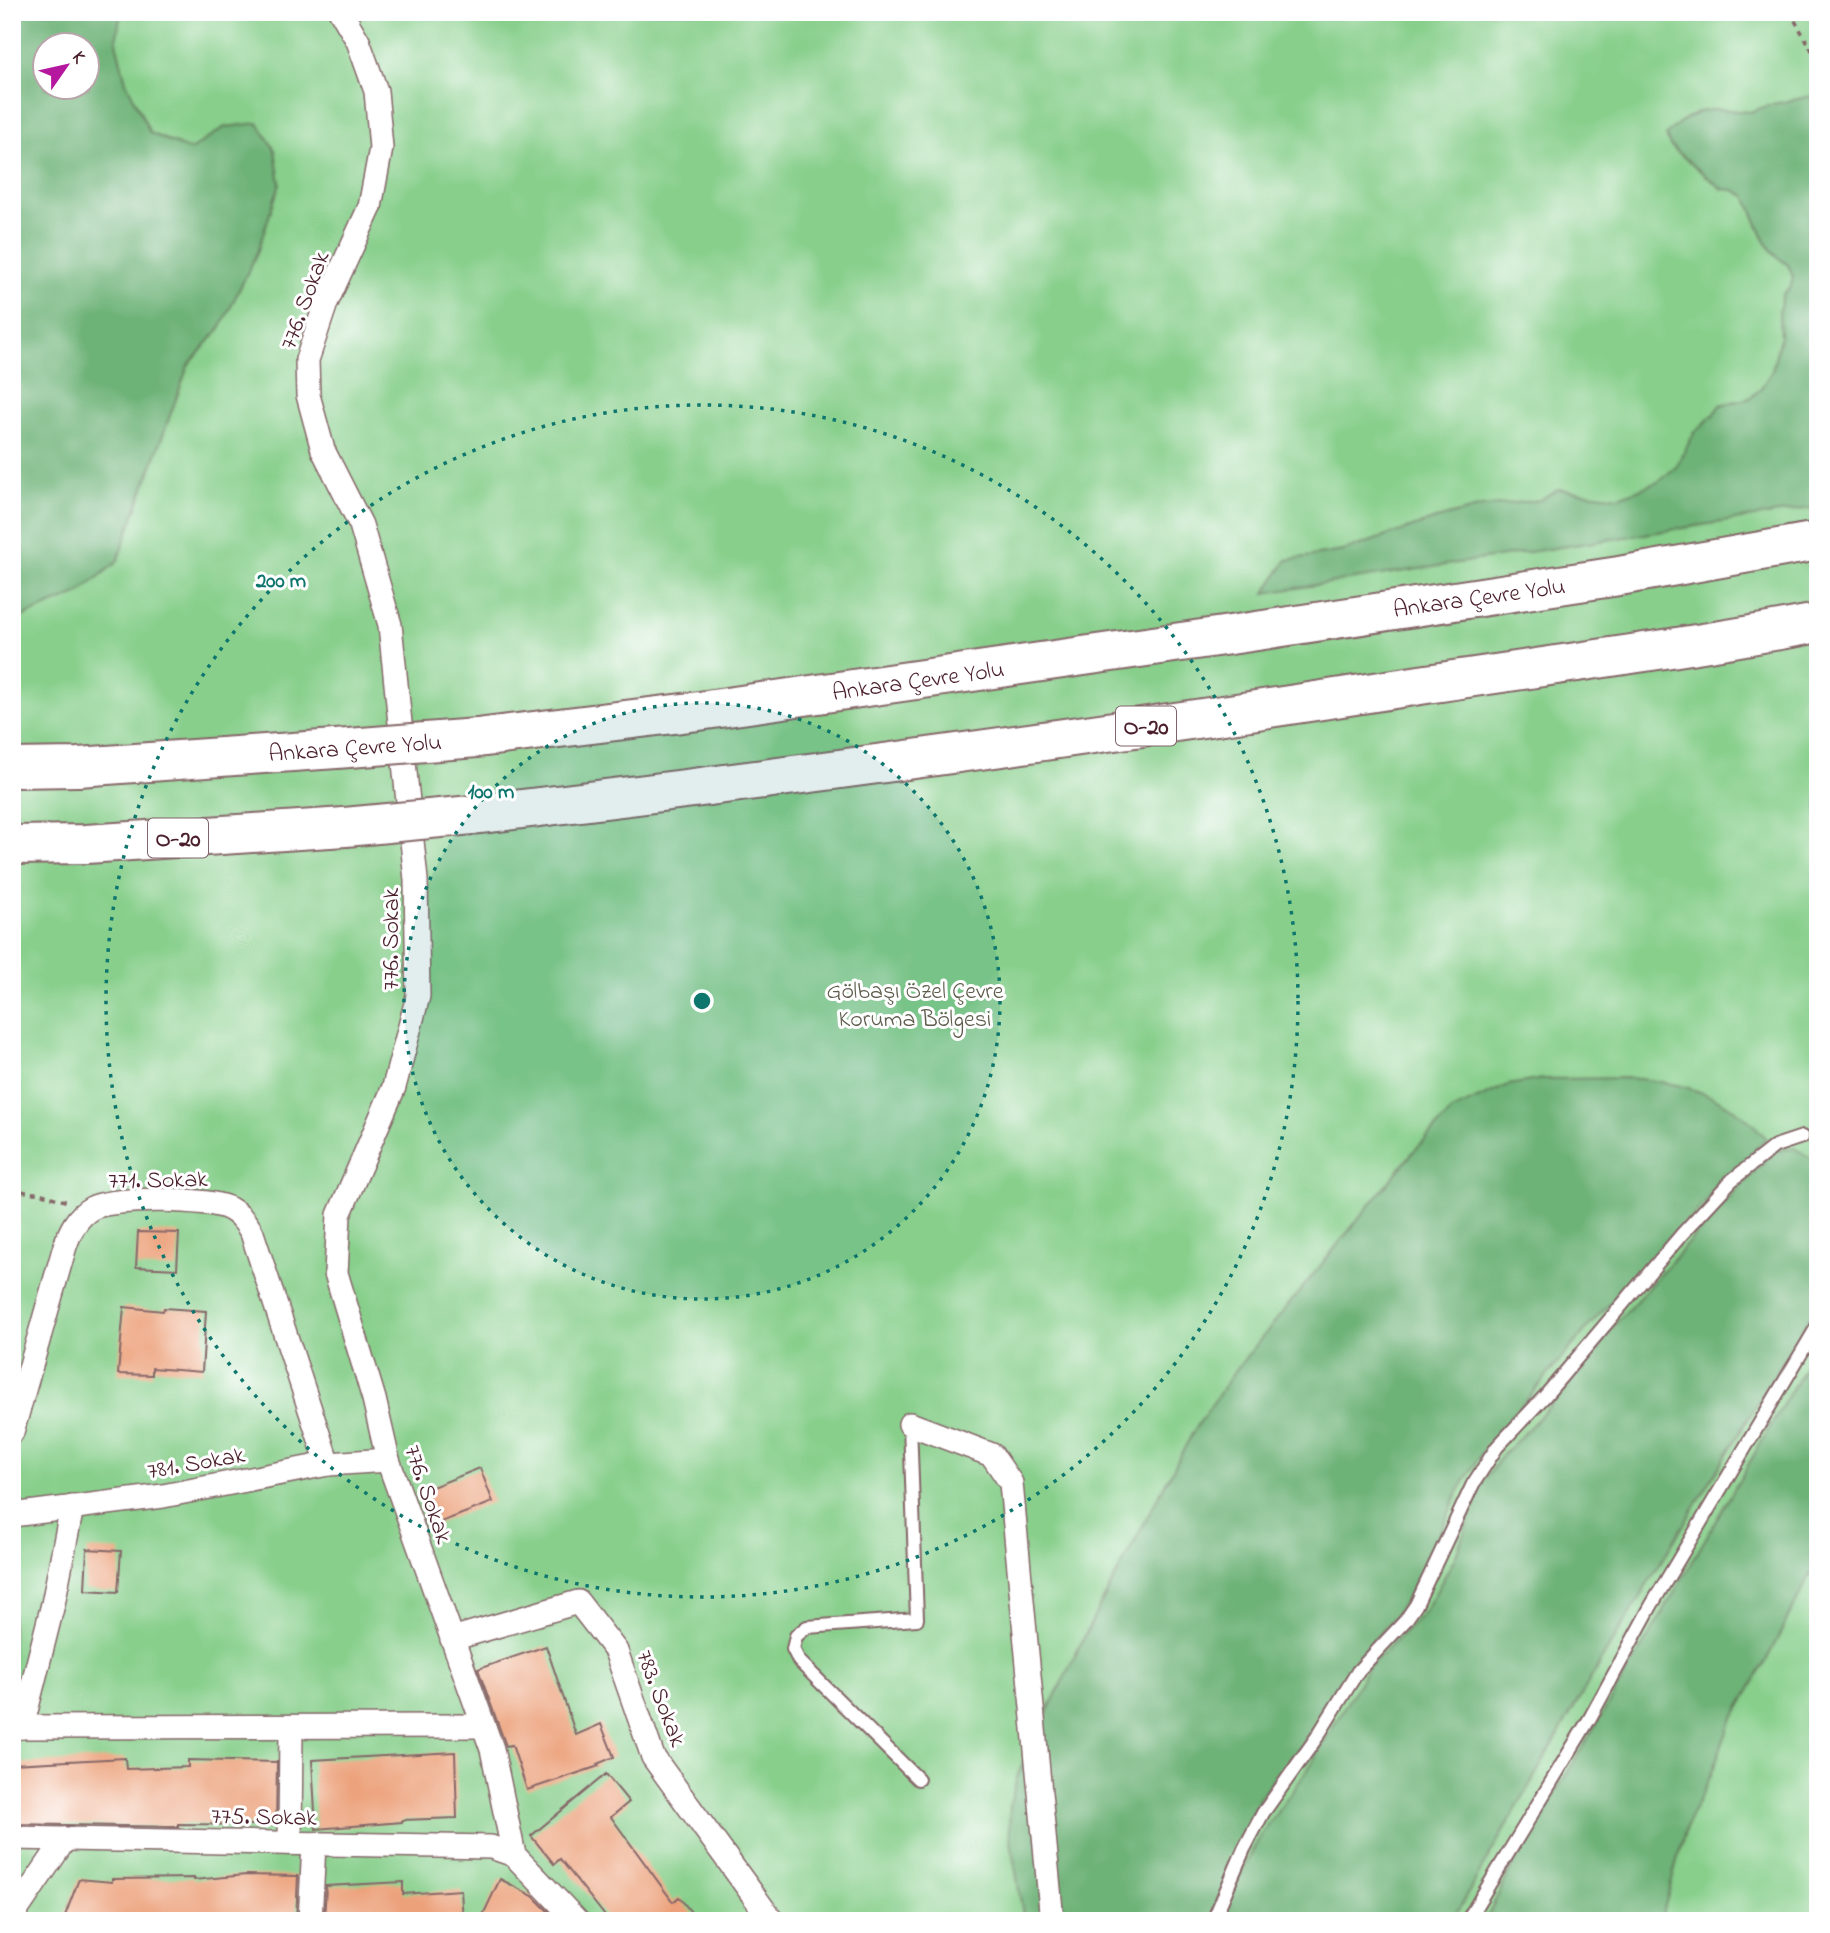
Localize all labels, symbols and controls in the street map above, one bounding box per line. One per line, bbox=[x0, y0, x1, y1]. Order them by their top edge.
north arrow bbox=[32, 32, 102, 102]
text: K bbox=[64, 47, 92, 70]
street label: 776. Sokak bbox=[272, 246, 340, 355]
text: 200 m bbox=[255, 567, 306, 597]
street label: Ankara Çevre Yolu bbox=[1391, 570, 1568, 629]
street label: Ankara Çevre Yolu bbox=[830, 653, 1007, 712]
road number: O-20 bbox=[1116, 706, 1176, 746]
street label: Ankara Çevre Yolu bbox=[267, 726, 443, 773]
text: 100 m bbox=[468, 778, 514, 808]
road number: O-20 bbox=[148, 818, 208, 858]
street label: 776. Sokak bbox=[375, 887, 410, 990]
park label: Gölbaşı Özel Çevre Koruma Bölgesi bbox=[827, 975, 1004, 1038]
centre of rings bbox=[690, 989, 714, 1013]
street label: 771. Sokak bbox=[108, 1163, 209, 1200]
street label: 781. Sokak bbox=[145, 1439, 248, 1490]
street label: 776. Sokak bbox=[393, 1441, 460, 1549]
street label: 783. Sokak bbox=[625, 1646, 694, 1753]
street label: 775. Sokak bbox=[211, 1800, 318, 1837]

